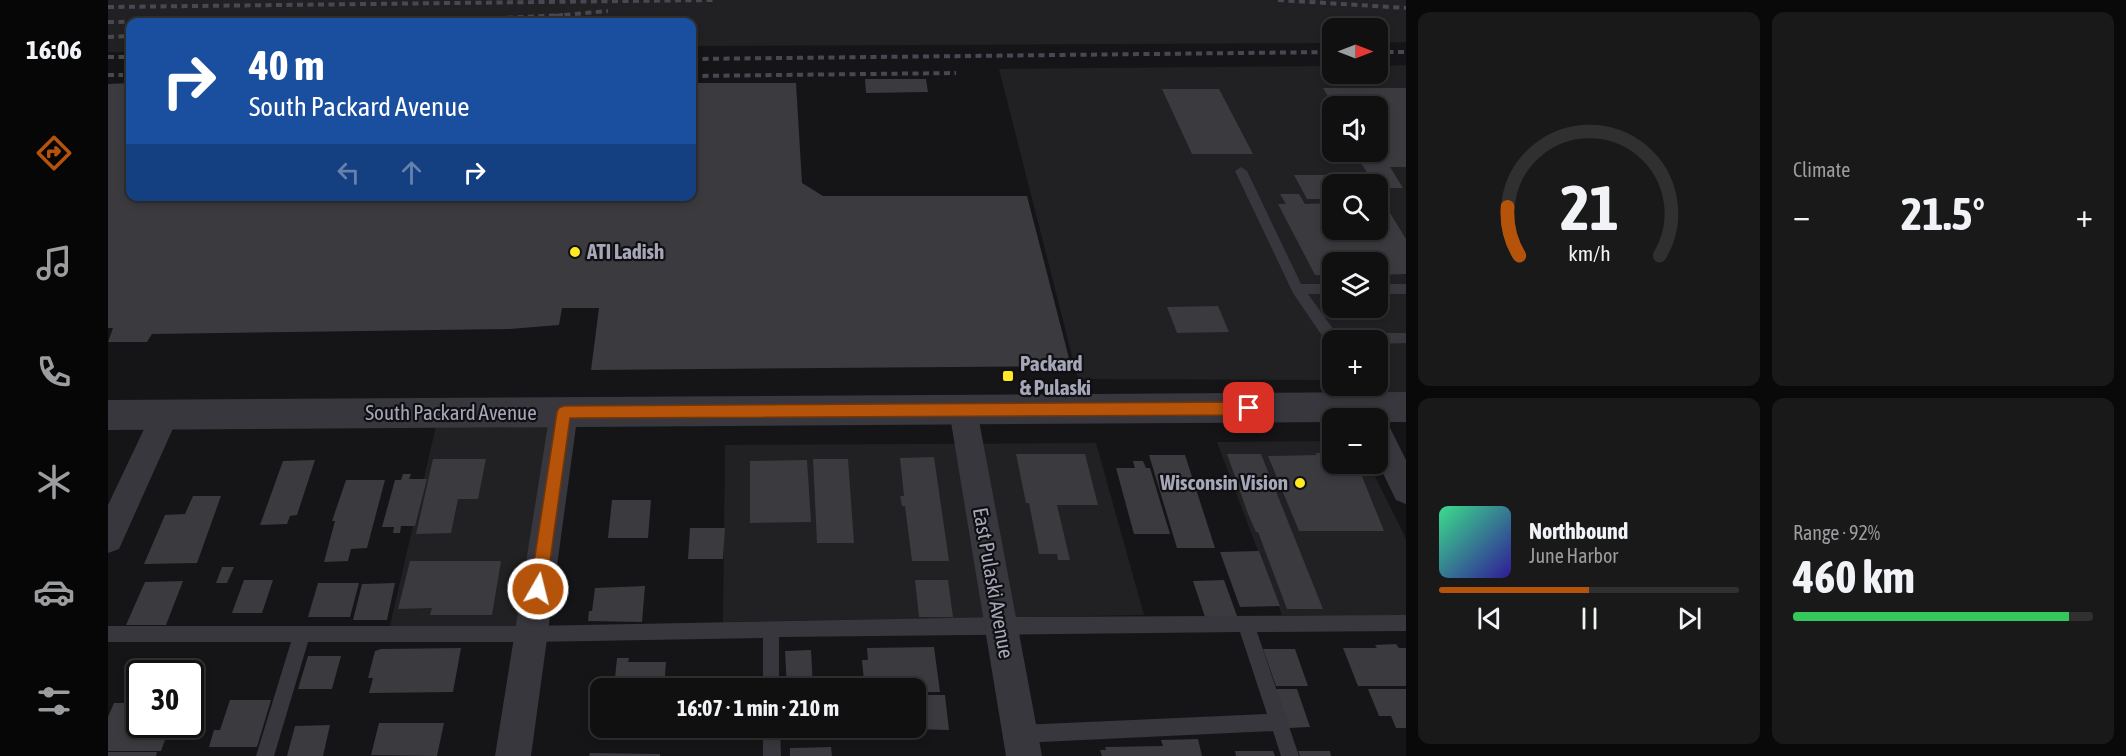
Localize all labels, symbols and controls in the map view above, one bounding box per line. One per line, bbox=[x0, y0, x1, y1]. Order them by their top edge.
north arrow bbox=[1322, 18, 1388, 84]
map controls bbox=[1322, 18, 1388, 474]
text: 16:06 bbox=[26, 34, 82, 65]
text: 40 m bbox=[249, 41, 324, 89]
icon: right bbox=[150, 42, 228, 120]
text: South Packard Avenue bbox=[249, 91, 470, 122]
button: sound bbox=[1322, 96, 1388, 162]
icon: directions bbox=[33, 132, 75, 174]
icon: left bbox=[332, 156, 365, 189]
icon: ahead bbox=[395, 156, 428, 189]
icon: right bbox=[458, 156, 491, 189]
text: Climate bbox=[1793, 158, 1850, 181]
text: 21 bbox=[1560, 172, 1618, 243]
button: search bbox=[1322, 174, 1388, 240]
text: 21.5° bbox=[1901, 188, 1985, 240]
text: − bbox=[1793, 196, 1810, 234]
text: + bbox=[2076, 196, 2093, 234]
place label: ATI Ladish bbox=[586, 239, 664, 263]
text: km/h bbox=[1568, 241, 1610, 266]
icon: music bbox=[33, 242, 75, 284]
marker: ATI Ladish bbox=[568, 245, 582, 259]
button: layers bbox=[1322, 252, 1388, 318]
button: + bbox=[1322, 330, 1388, 396]
icon: phone bbox=[33, 351, 75, 393]
place label: Packard & Pulaski bbox=[1020, 351, 1091, 399]
marker: Packard & Pulaski bbox=[1001, 369, 1015, 383]
pin bbox=[1223, 382, 1274, 433]
icon: arrive bbox=[1232, 391, 1265, 424]
street label: South Packard Avenue bbox=[365, 400, 537, 424]
button: − bbox=[1322, 408, 1388, 474]
icon: climate bbox=[33, 461, 75, 503]
place label: Wisconsin Vision bbox=[1159, 470, 1288, 494]
marker: Wisconsin Vision bbox=[1293, 476, 1307, 490]
street label: East Pulaski Avenue bbox=[969, 506, 1019, 660]
text: Northbound bbox=[1529, 518, 1628, 544]
text: Range · 92% bbox=[1793, 521, 1880, 544]
text: June Harbor bbox=[1529, 544, 1618, 567]
text: 460 km bbox=[1793, 551, 1915, 603]
position arrow bbox=[506, 557, 570, 621]
icon: car bbox=[33, 571, 75, 613]
icon: previous bbox=[1473, 602, 1506, 635]
icon: pause bbox=[1573, 602, 1606, 635]
icon: next bbox=[1673, 602, 1706, 635]
speed limit sign: 30 bbox=[126, 660, 204, 738]
icon: filters bbox=[33, 680, 75, 722]
text: 16:07 · 1 min · 210 m bbox=[677, 695, 839, 721]

